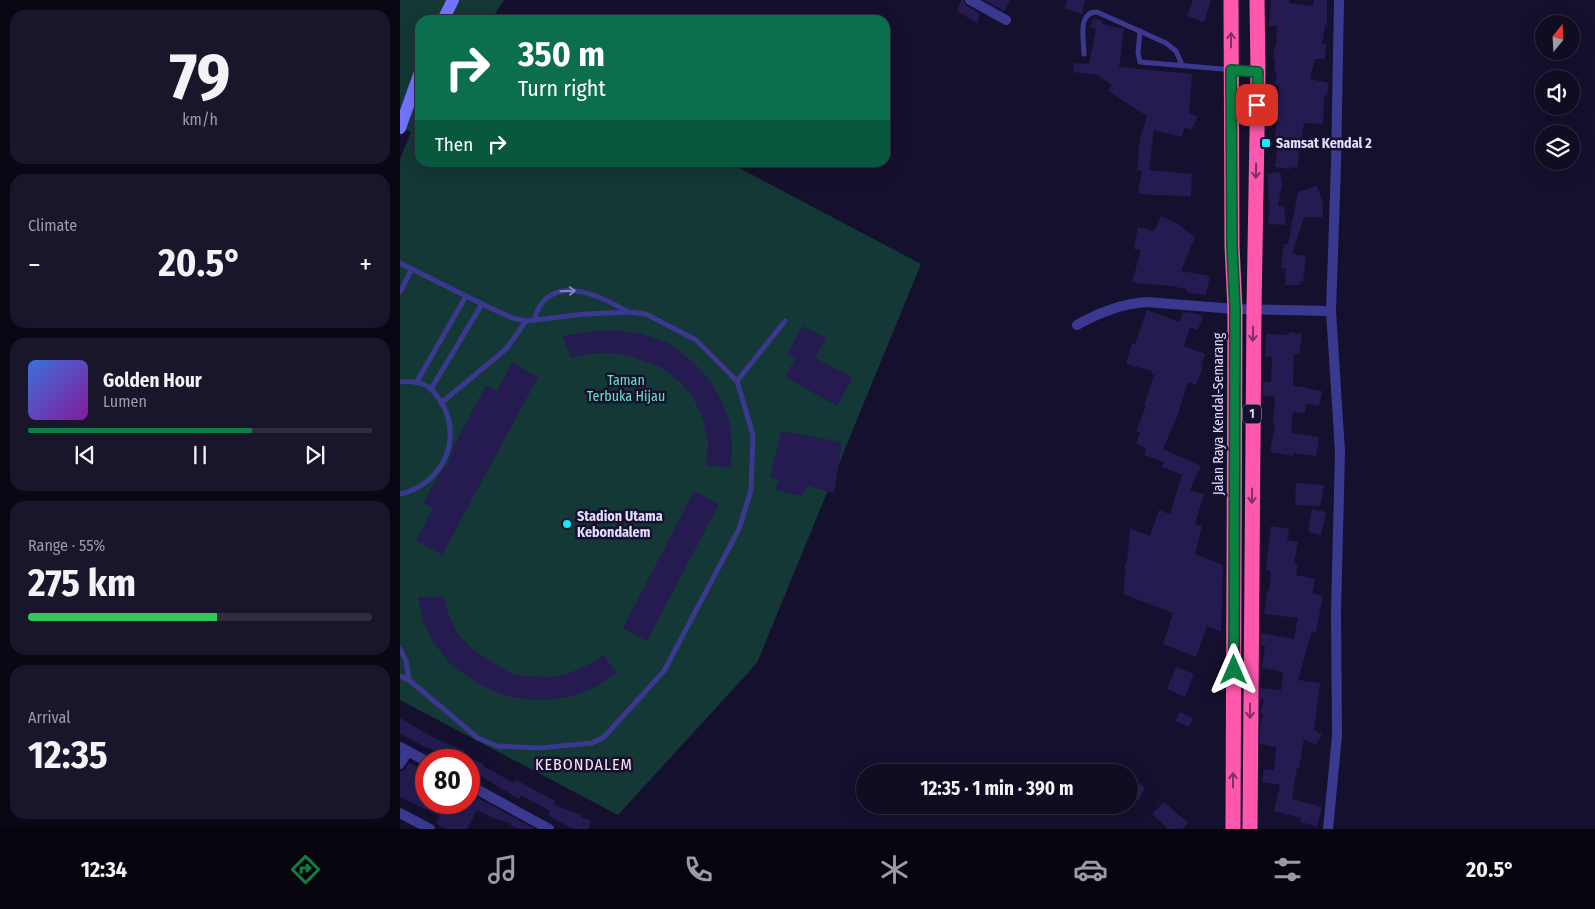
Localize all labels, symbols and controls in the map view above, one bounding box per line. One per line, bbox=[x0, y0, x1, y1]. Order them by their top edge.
north arrow bbox=[1535, 15, 1580, 60]
map controls bbox=[1535, 15, 1580, 170]
text: 350 m bbox=[518, 33, 605, 75]
one-way arrow bbox=[1226, 33, 1236, 49]
icon: right bbox=[435, 35, 500, 100]
text: 79 bbox=[170, 38, 230, 116]
button: sound bbox=[1535, 70, 1580, 115]
text: Turn right bbox=[518, 75, 606, 102]
pin bbox=[1236, 84, 1278, 126]
icon: arrive bbox=[1243, 91, 1271, 119]
text: km/h bbox=[182, 110, 218, 129]
button: layers bbox=[1535, 125, 1580, 170]
icon: right bbox=[483, 130, 511, 158]
text: Then bbox=[435, 133, 473, 156]
place label: Samsat Kendal 2 bbox=[1276, 135, 1372, 152]
marker: Samsat Kendal 2 bbox=[1260, 137, 1272, 149]
one-way arrow bbox=[1251, 162, 1261, 179]
text: Climate bbox=[28, 216, 77, 235]
text: 20.5° bbox=[158, 240, 242, 286]
text: − bbox=[28, 248, 41, 281]
text: + bbox=[359, 248, 372, 281]
one-way arrow bbox=[560, 287, 576, 296]
one-way arrow bbox=[1248, 325, 1258, 341]
street label: Jalan Raya Kendal-Semarang bbox=[1210, 332, 1227, 495]
text: Golden Hour bbox=[103, 369, 202, 392]
park label: Taman Terbuka Hijau bbox=[587, 372, 665, 405]
text: Lumen bbox=[103, 392, 147, 411]
road number: 1 bbox=[1243, 404, 1261, 424]
icon: previous bbox=[71, 441, 99, 469]
icon: pause bbox=[186, 441, 214, 469]
icon: next bbox=[301, 441, 329, 469]
one-way arrow bbox=[1247, 488, 1257, 504]
place label: Stadion Utama Kebondalem bbox=[577, 508, 663, 541]
marker: Stadion Utama Kebondalem bbox=[561, 518, 573, 530]
text: Range · 55% bbox=[28, 536, 105, 555]
text: 275 km bbox=[28, 560, 136, 606]
position arrow bbox=[1207, 643, 1259, 695]
one-way arrow bbox=[1245, 702, 1255, 719]
text: Arrival bbox=[28, 708, 70, 727]
text: 12:35 bbox=[28, 732, 108, 778]
speed limit sign: 80 bbox=[415, 749, 480, 814]
district label: KEBONDALEM bbox=[535, 755, 633, 774]
one-way arrow bbox=[1229, 773, 1238, 789]
text: 12:35 · 1 min · 390 m bbox=[920, 777, 1074, 800]
icon: directions bbox=[288, 852, 323, 887]
icon: music bbox=[485, 852, 520, 887]
icon: phone bbox=[681, 852, 716, 887]
icon: climate bbox=[877, 852, 912, 887]
icon: car bbox=[1073, 852, 1108, 887]
icon: filters bbox=[1270, 852, 1305, 887]
text: 12:34 bbox=[81, 856, 127, 883]
text: 20.5° bbox=[1466, 856, 1514, 883]

